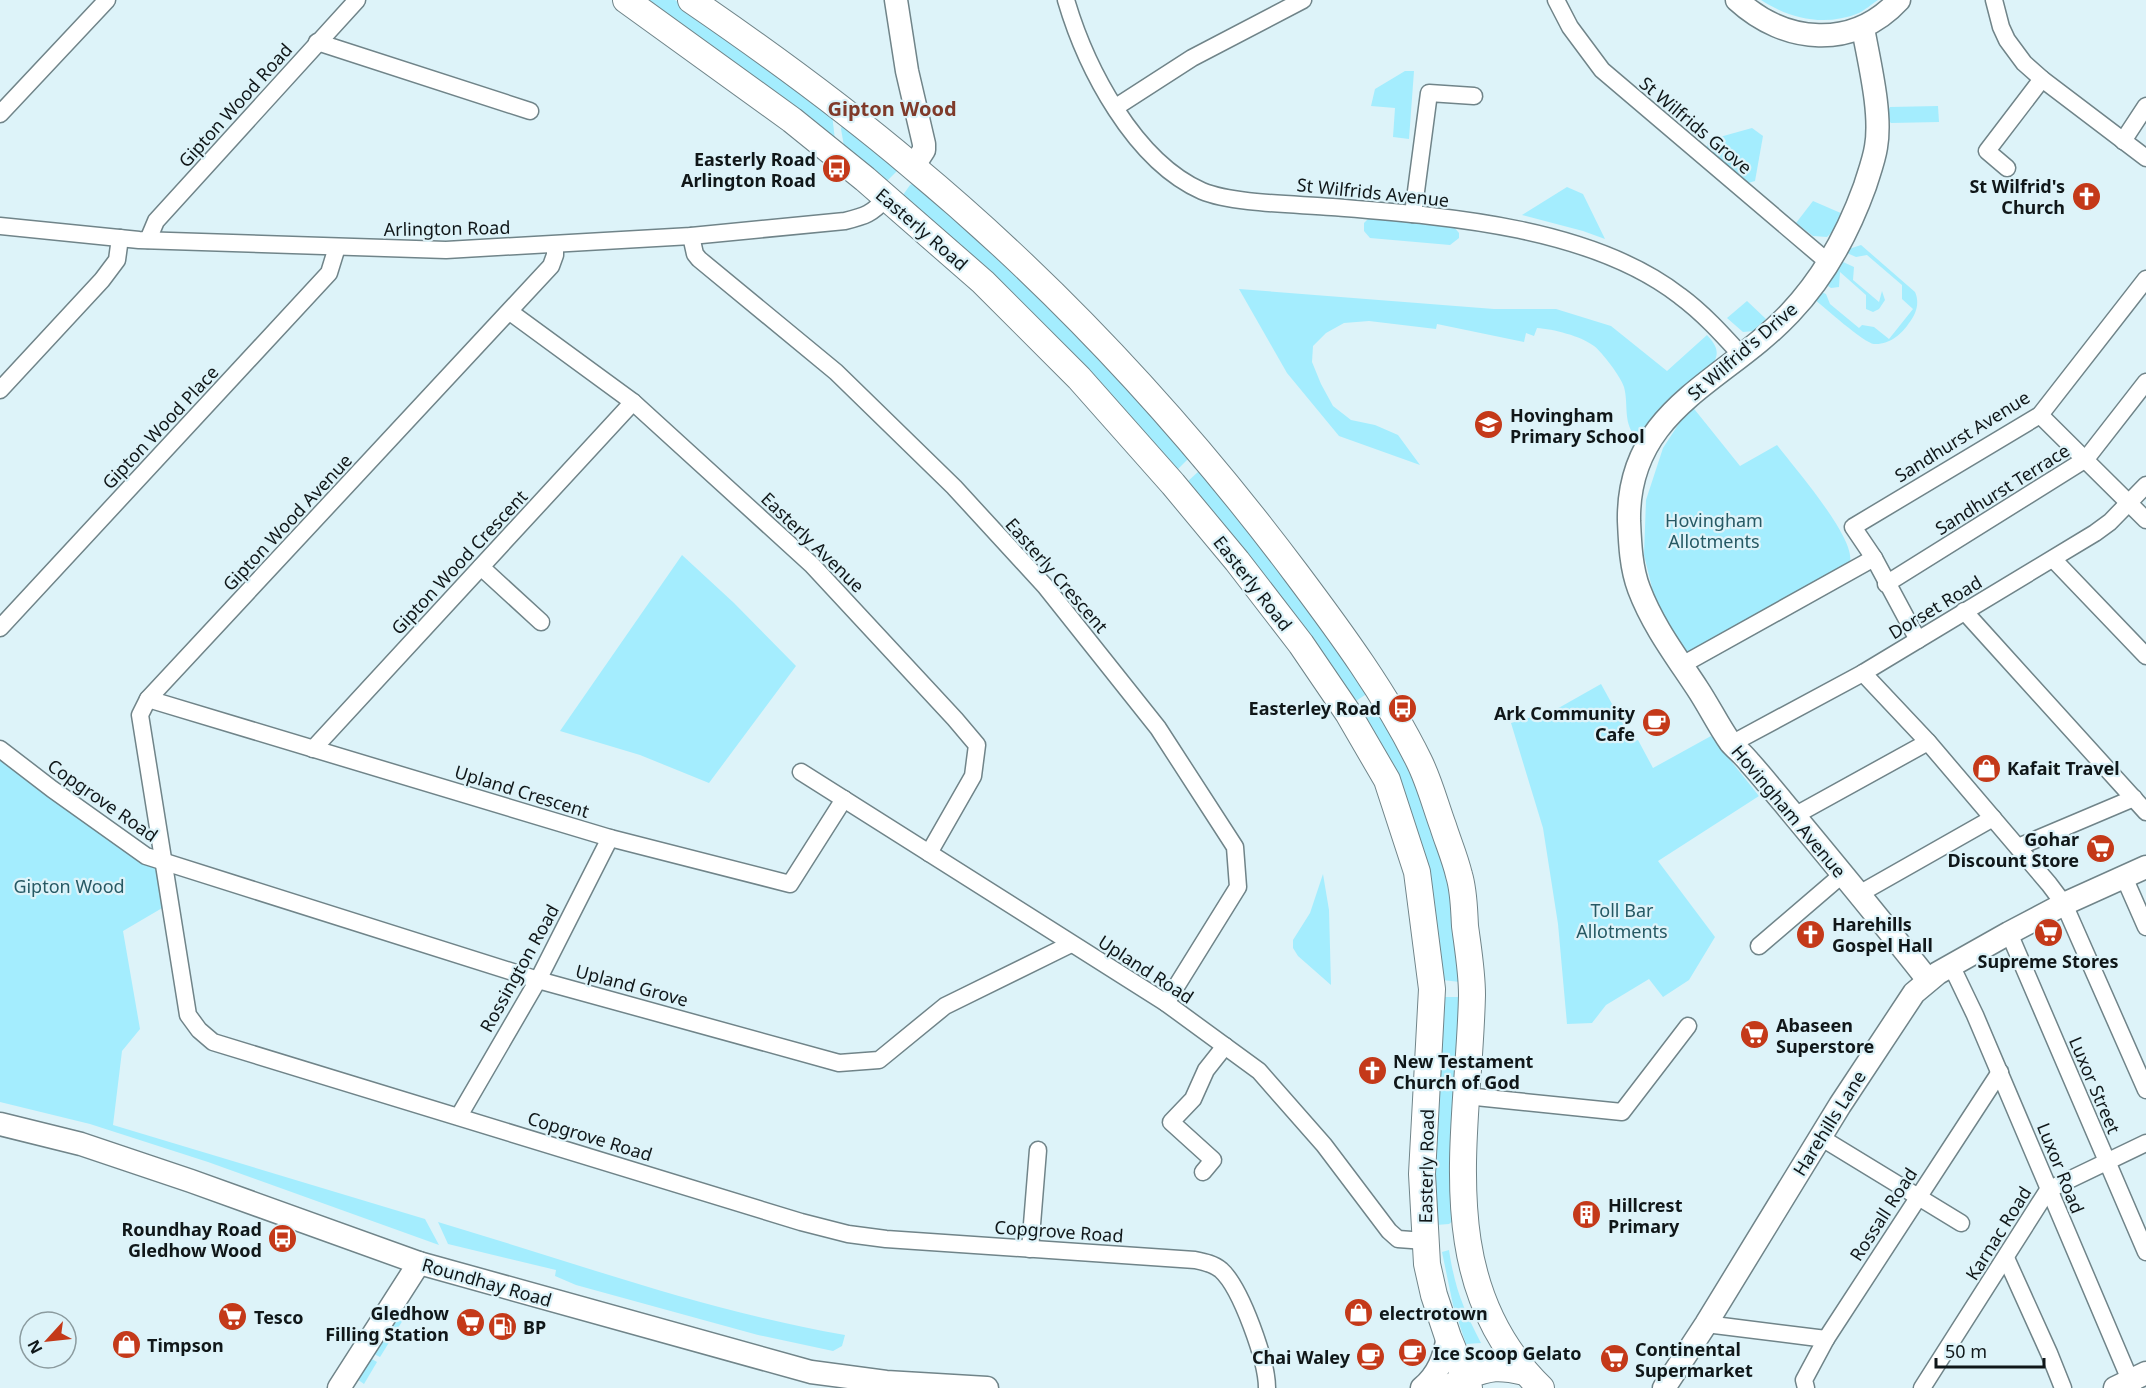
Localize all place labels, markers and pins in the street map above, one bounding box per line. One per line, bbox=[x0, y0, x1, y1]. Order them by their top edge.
place label: Easterly Road Arlington Road bbox=[681, 147, 816, 192]
bus stop icon: Easterly Road Arlington Road bbox=[821, 153, 853, 185]
place label: St Wilfrid's Church bbox=[1969, 174, 2065, 219]
church icon: St Wilfrid's Church bbox=[2070, 180, 2102, 212]
place label: Hovingham Primary School bbox=[1510, 403, 1645, 448]
school or university icon: Hovingham Primary School bbox=[1473, 409, 1505, 441]
bus stop icon: Easterley Road bbox=[1386, 692, 1418, 724]
place label: Easterley Road bbox=[1249, 696, 1381, 720]
place label: Ark Community Cafe bbox=[1494, 701, 1636, 746]
cafe icon: Ark Community Cafe bbox=[1640, 707, 1672, 739]
shop icon: Kafait Travel bbox=[1970, 752, 2002, 784]
place label: Kafait Travel bbox=[2007, 756, 2120, 780]
place label: Gohar Discount Store bbox=[1948, 827, 2079, 872]
supermarket icon: Gohar Discount Store bbox=[2084, 833, 2116, 865]
place label: Harehills Gospel Hall bbox=[1832, 912, 1933, 957]
supermarket icon: Supreme Stores bbox=[2032, 916, 2064, 948]
church icon: Harehills Gospel Hall bbox=[1795, 918, 1827, 950]
place label: Supreme Stores bbox=[1978, 949, 2118, 973]
place label: Abaseen Superstore bbox=[1776, 1013, 1874, 1058]
supermarket icon: Abaseen Superstore bbox=[1739, 1019, 1771, 1051]
place label: New Testament Church of God bbox=[1393, 1049, 1534, 1094]
church icon: New Testament Church of God bbox=[1356, 1055, 1388, 1087]
place label: Hillcrest Primary bbox=[1608, 1193, 1683, 1238]
building icon: Hillcrest Primary bbox=[1571, 1199, 1603, 1231]
place label: Roundhay Road Gledhow Wood bbox=[122, 1217, 262, 1262]
bus stop icon: Roundhay Road Gledhow Wood bbox=[267, 1223, 299, 1255]
shop icon: electrotown bbox=[1342, 1297, 1374, 1329]
supermarket icon: Tesco bbox=[217, 1301, 249, 1333]
place label: Gledhow Filling Station bbox=[325, 1301, 450, 1346]
place label: electrotown bbox=[1379, 1301, 1488, 1325]
place label: Tesco bbox=[254, 1305, 303, 1329]
supermarket icon: Gledhow Filling Station bbox=[454, 1307, 486, 1339]
fuel station icon: BP bbox=[486, 1311, 518, 1343]
place label: BP bbox=[523, 1315, 546, 1339]
shop icon: Timpson bbox=[110, 1329, 142, 1361]
place label: Timpson bbox=[147, 1333, 224, 1357]
cafe icon: Ice Scoop Gelato bbox=[1396, 1337, 1428, 1369]
place label: Continental Supermarket bbox=[1635, 1337, 1753, 1382]
cafe icon: Chai Waley bbox=[1355, 1341, 1387, 1373]
place label: Ice Scoop Gelato bbox=[1433, 1341, 1581, 1365]
supermarket icon: Continental Supermarket bbox=[1598, 1343, 1630, 1375]
place label: Chai Waley bbox=[1252, 1345, 1351, 1369]

